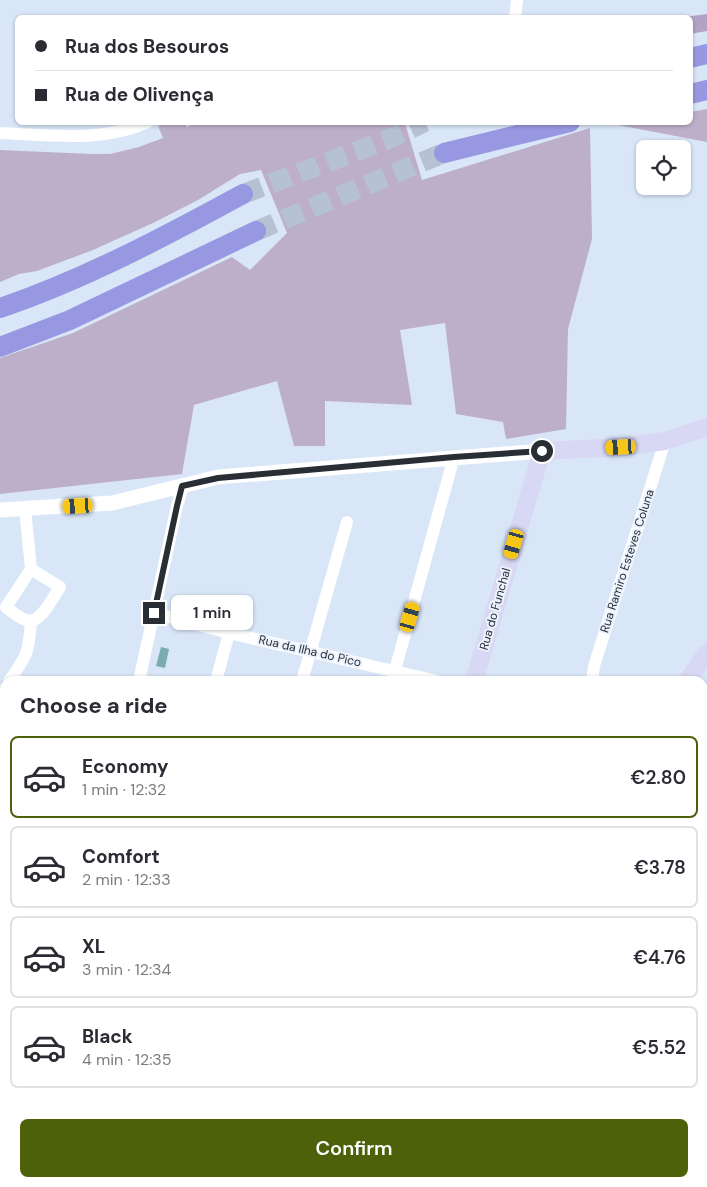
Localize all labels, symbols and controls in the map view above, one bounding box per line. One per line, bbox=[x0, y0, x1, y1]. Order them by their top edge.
text: Rua dos Besouros bbox=[65, 34, 229, 59]
text: Rua de Olivença bbox=[65, 82, 214, 107]
map controls bbox=[636, 140, 691, 195]
button: locate bbox=[636, 140, 691, 195]
car bbox=[605, 439, 636, 455]
route start bbox=[531, 440, 553, 462]
street label: Rua Ramiro Esteves Coluna bbox=[596, 487, 658, 635]
car bbox=[62, 498, 93, 514]
car bbox=[502, 528, 525, 560]
street label: Rua do Funchal bbox=[476, 566, 514, 652]
callout: 1 min bbox=[172, 596, 254, 630]
car bbox=[398, 601, 421, 633]
route end bbox=[143, 602, 165, 624]
text: 1 min bbox=[193, 602, 231, 623]
street label: Rua da Ilha do Pico bbox=[257, 631, 363, 671]
text: Choose a ride bbox=[20, 691, 168, 720]
text: Economy bbox=[82, 754, 169, 779]
icon: car bbox=[22, 755, 67, 800]
text: €2.80 bbox=[631, 765, 686, 790]
text: 1 min · 12:32 bbox=[82, 779, 166, 800]
text: Comfort bbox=[82, 844, 160, 869]
icon: car bbox=[22, 845, 67, 890]
text: €3.78 bbox=[634, 855, 686, 880]
text: 2 min · 12:33 bbox=[82, 869, 171, 890]
text: XL bbox=[82, 934, 105, 959]
icon: car bbox=[22, 935, 67, 980]
text: €4.76 bbox=[633, 945, 686, 970]
text: 3 min · 12:34 bbox=[82, 959, 171, 980]
text: Black bbox=[82, 1024, 133, 1049]
icon: car bbox=[22, 1025, 67, 1070]
text: €5.52 bbox=[632, 1035, 686, 1060]
text: 4 min · 12:35 bbox=[82, 1049, 172, 1070]
button: Confirm bbox=[20, 1119, 688, 1177]

